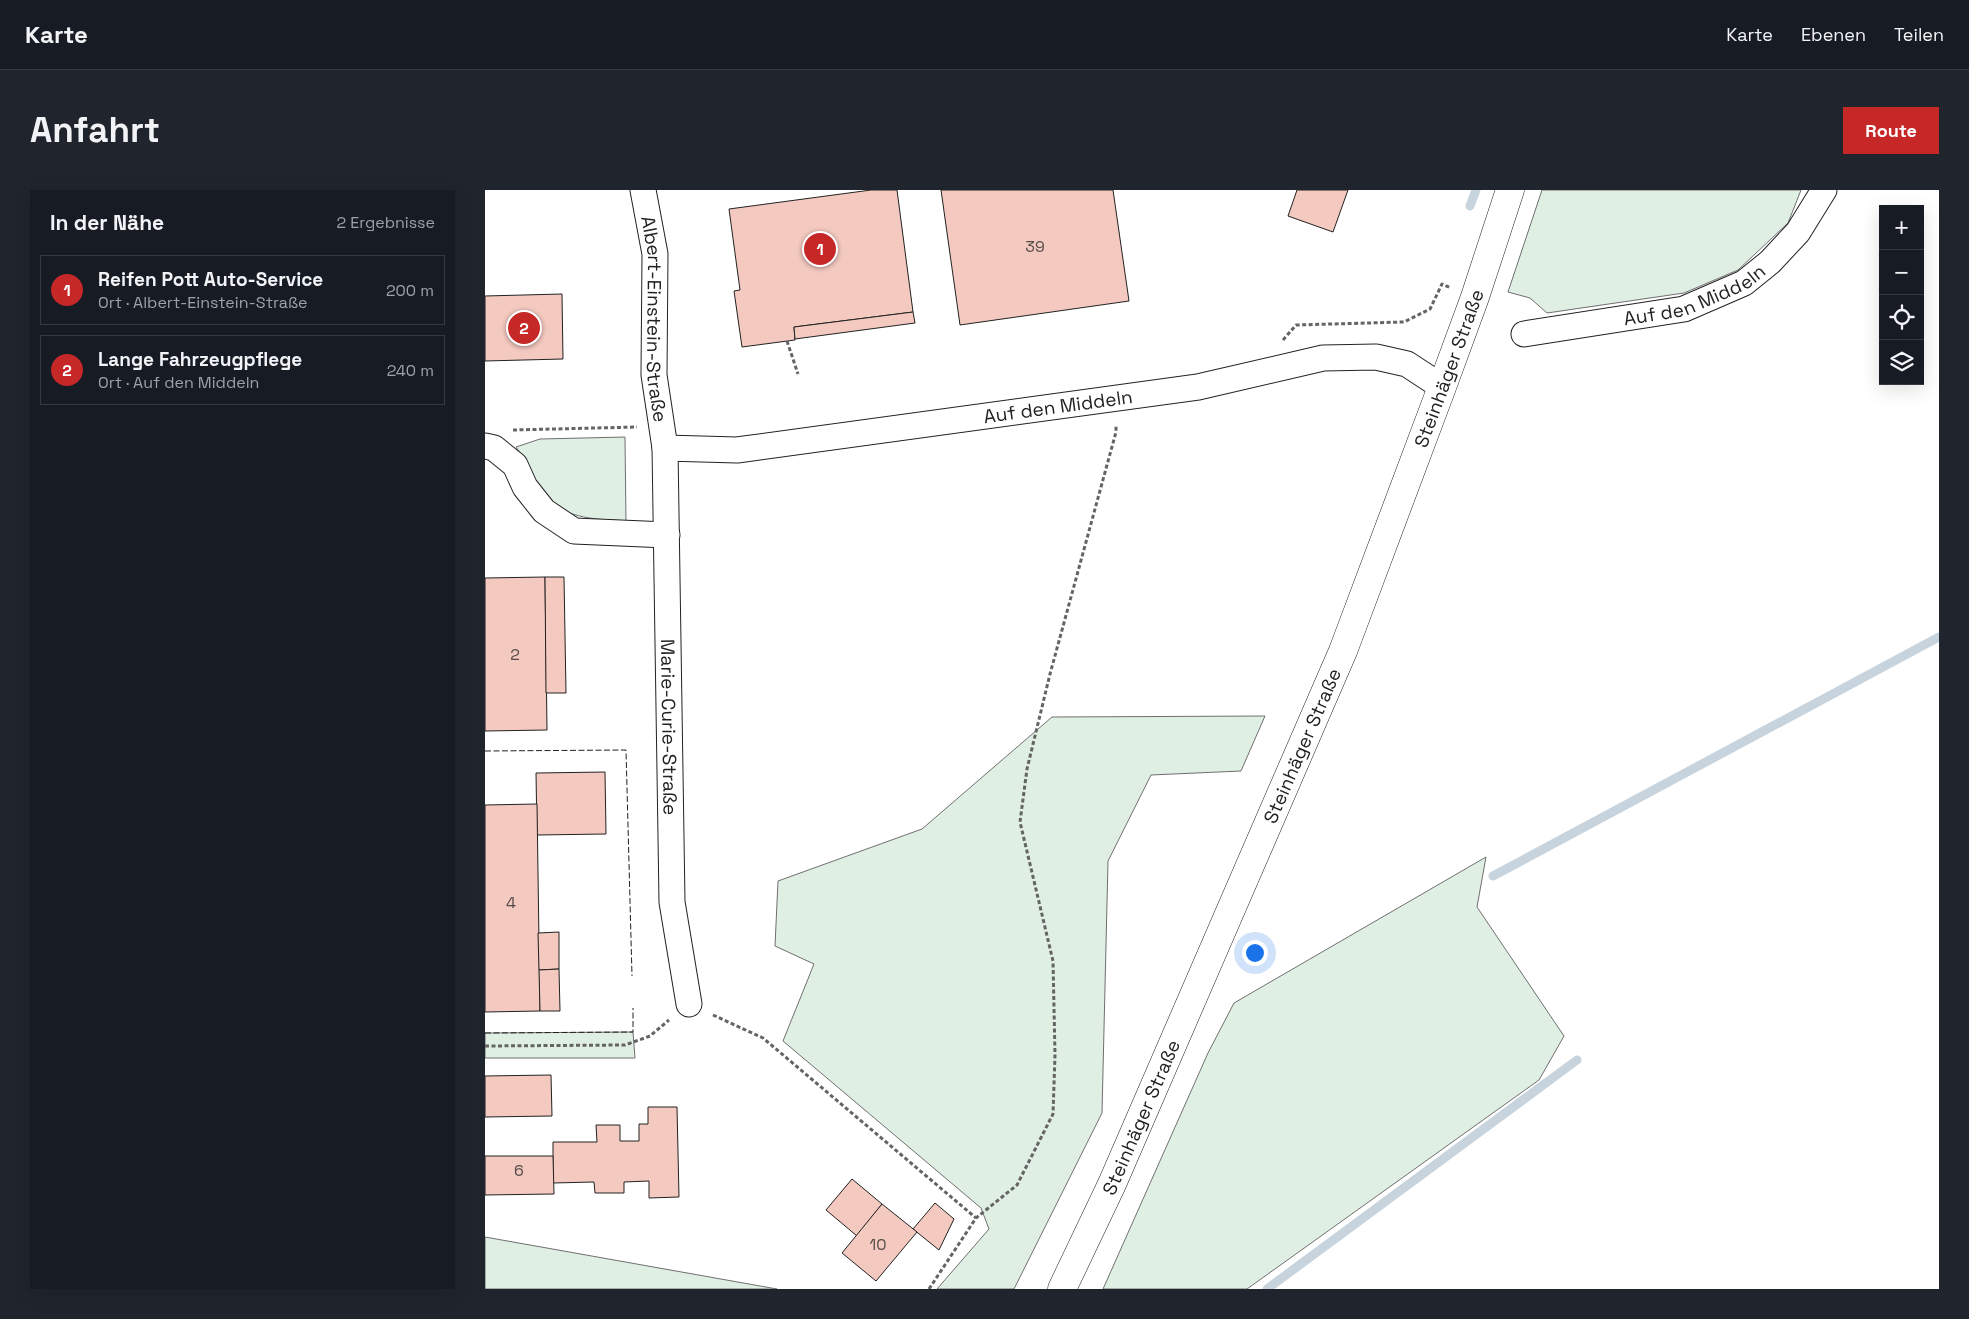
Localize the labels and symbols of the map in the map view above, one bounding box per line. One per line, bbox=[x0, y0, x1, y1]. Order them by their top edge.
street label: Albert-Einstein-Straße bbox=[636, 214, 673, 424]
pin: 1 bbox=[804, 230, 836, 268]
house number: 39 bbox=[1025, 236, 1045, 257]
street label: Auf den Middeln bbox=[1622, 258, 1770, 331]
street label: Steinhäger Straße bbox=[1408, 286, 1489, 451]
pin: 2 bbox=[508, 309, 540, 347]
street label: Auf den Middeln bbox=[982, 384, 1134, 429]
street label: Marie-Curie-Straße bbox=[655, 639, 683, 815]
house number: 2 bbox=[510, 644, 520, 665]
street label: Steinhäger Straße bbox=[1257, 664, 1347, 827]
house number: 4 bbox=[506, 892, 516, 913]
your location bbox=[1242, 940, 1268, 966]
street label: Steinhäger Straße bbox=[1096, 1036, 1186, 1199]
house number: 6 bbox=[514, 1160, 524, 1181]
house number: 10 bbox=[870, 1234, 886, 1255]

